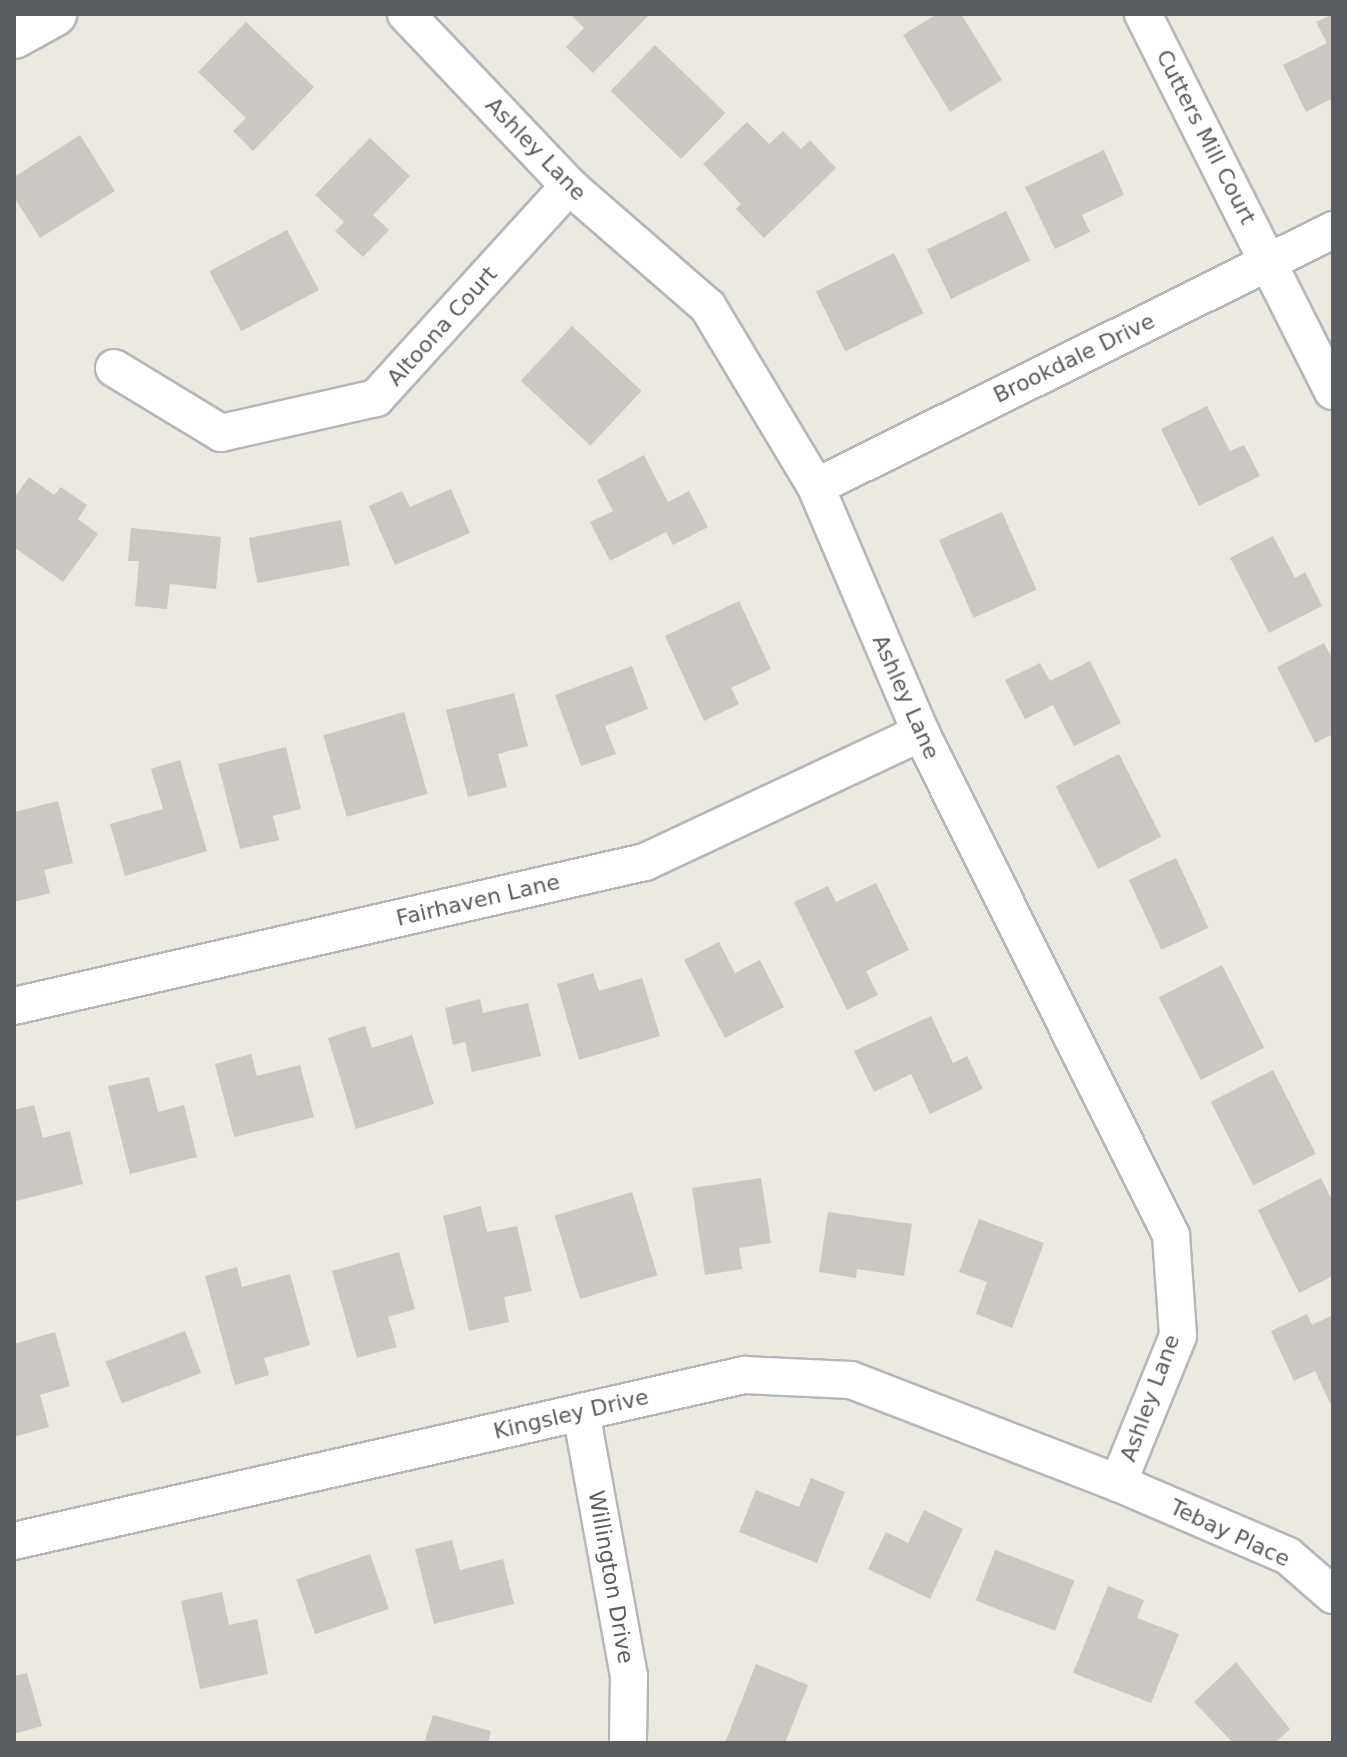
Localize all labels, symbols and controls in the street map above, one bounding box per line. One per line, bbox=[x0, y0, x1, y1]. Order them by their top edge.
street label: Cutters Mill Court bbox=[1151, 45, 1261, 229]
street label: Ashley Lane bbox=[480, 92, 592, 206]
street label: Altoona Court bbox=[381, 261, 503, 391]
street label: Brookdale Drive bbox=[989, 308, 1159, 408]
street label: Ashley Lane bbox=[867, 631, 945, 763]
street label: Fairhaven Lane bbox=[394, 868, 562, 932]
street label: Ashley Lane bbox=[1115, 1331, 1185, 1465]
street label: Kingsley Drive bbox=[491, 1383, 651, 1445]
street label: Willington Drive bbox=[583, 1488, 639, 1666]
street label: Tebay Place bbox=[1166, 1494, 1294, 1572]

